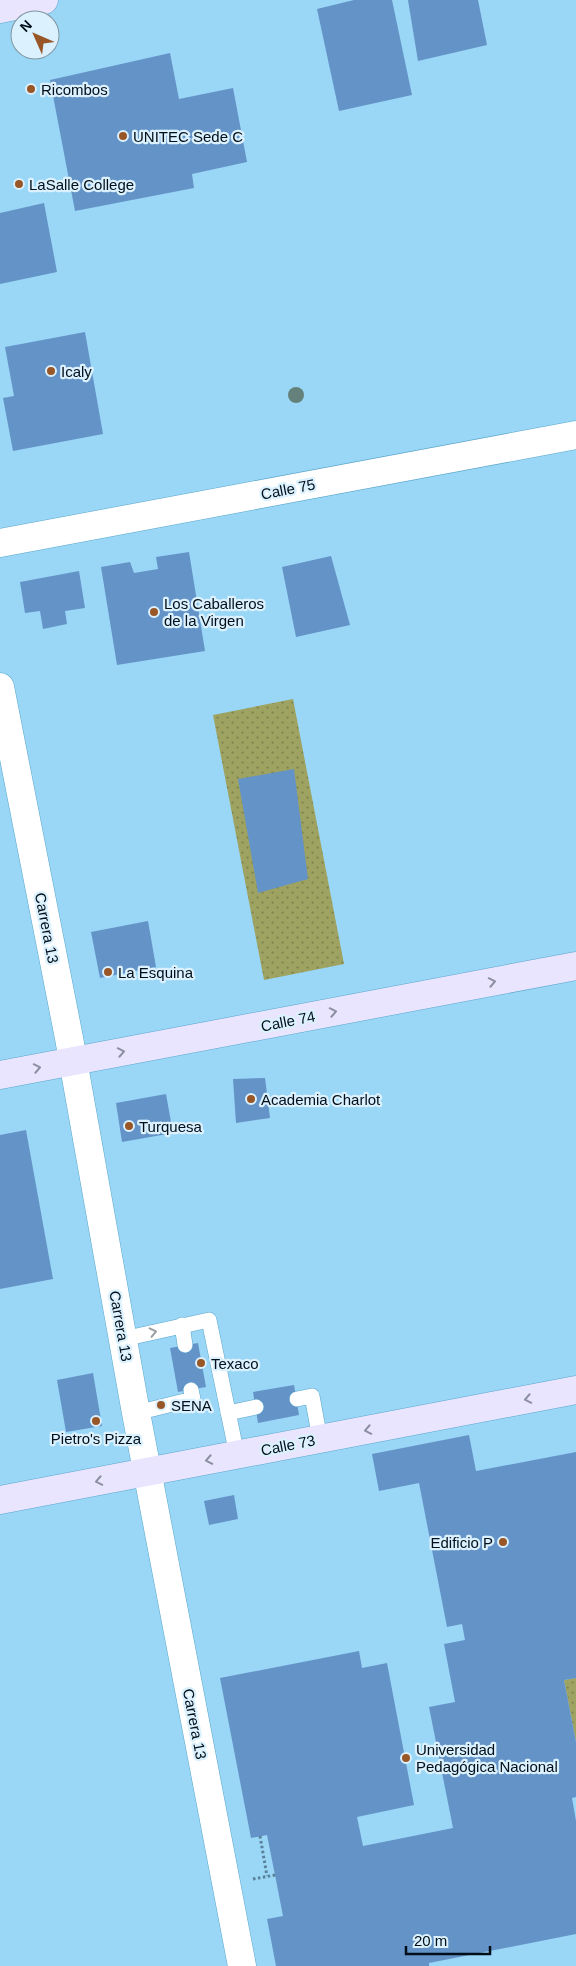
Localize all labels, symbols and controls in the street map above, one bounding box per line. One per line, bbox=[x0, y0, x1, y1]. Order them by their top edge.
north arrow bbox=[10, 10, 60, 60]
text: N bbox=[17, 17, 35, 35]
place label: Ricombos bbox=[41, 81, 108, 98]
marker: Ricombos bbox=[25, 83, 37, 95]
place label: UNITEC Sede C bbox=[133, 128, 243, 145]
marker: UNITEC Sede C bbox=[117, 130, 129, 142]
place label: LaSalle College bbox=[29, 176, 134, 193]
marker: LaSalle College bbox=[13, 178, 25, 190]
place label: Icaly bbox=[61, 363, 92, 380]
marker: Icaly bbox=[45, 365, 57, 377]
street label: Calle 75 bbox=[259, 475, 317, 503]
place label: Los Caballeros de la Virgen bbox=[164, 595, 264, 629]
marker: Los Caballeros de la Virgen bbox=[148, 606, 160, 618]
street label: Carrera 13 bbox=[32, 891, 62, 965]
place label: La Esquina bbox=[118, 964, 194, 981]
marker: La Esquina bbox=[102, 966, 114, 978]
one-way arrow bbox=[488, 978, 497, 988]
street label: Calle 74 bbox=[259, 1007, 317, 1035]
one-way arrow bbox=[328, 1008, 337, 1018]
one-way arrow bbox=[117, 1048, 126, 1058]
one-way arrow bbox=[32, 1064, 41, 1074]
place label: Academia Charlot bbox=[261, 1091, 381, 1108]
marker: Academia Charlot bbox=[245, 1093, 257, 1105]
place label: Turquesa bbox=[139, 1118, 202, 1135]
marker: Turquesa bbox=[123, 1120, 135, 1132]
street label: Carrera 13 bbox=[106, 1289, 136, 1363]
one-way arrow bbox=[148, 1327, 157, 1338]
place label: Texaco bbox=[211, 1355, 259, 1372]
marker: Texaco bbox=[195, 1357, 207, 1369]
one-way arrow bbox=[524, 1394, 532, 1404]
place label: SENA bbox=[171, 1397, 212, 1414]
marker: SENA bbox=[155, 1399, 167, 1411]
marker: Pietro's Pizza bbox=[90, 1415, 102, 1427]
one-way arrow bbox=[364, 1424, 373, 1434]
place label: Pietro's Pizza bbox=[51, 1430, 142, 1447]
street label: Calle 73 bbox=[259, 1431, 317, 1459]
one-way arrow bbox=[204, 1455, 213, 1465]
one-way arrow bbox=[95, 1476, 104, 1486]
place label: Edificio P bbox=[430, 1534, 493, 1551]
marker: Edificio P bbox=[497, 1536, 509, 1548]
street label: Carrera 13 bbox=[180, 1687, 210, 1761]
place label: Universidad Pedagógica Nacional bbox=[416, 1741, 558, 1775]
marker: Universidad Pedagógica Nacional bbox=[400, 1752, 412, 1764]
scale bar bbox=[406, 1924, 490, 1956]
text: 20 m bbox=[414, 1932, 447, 1949]

